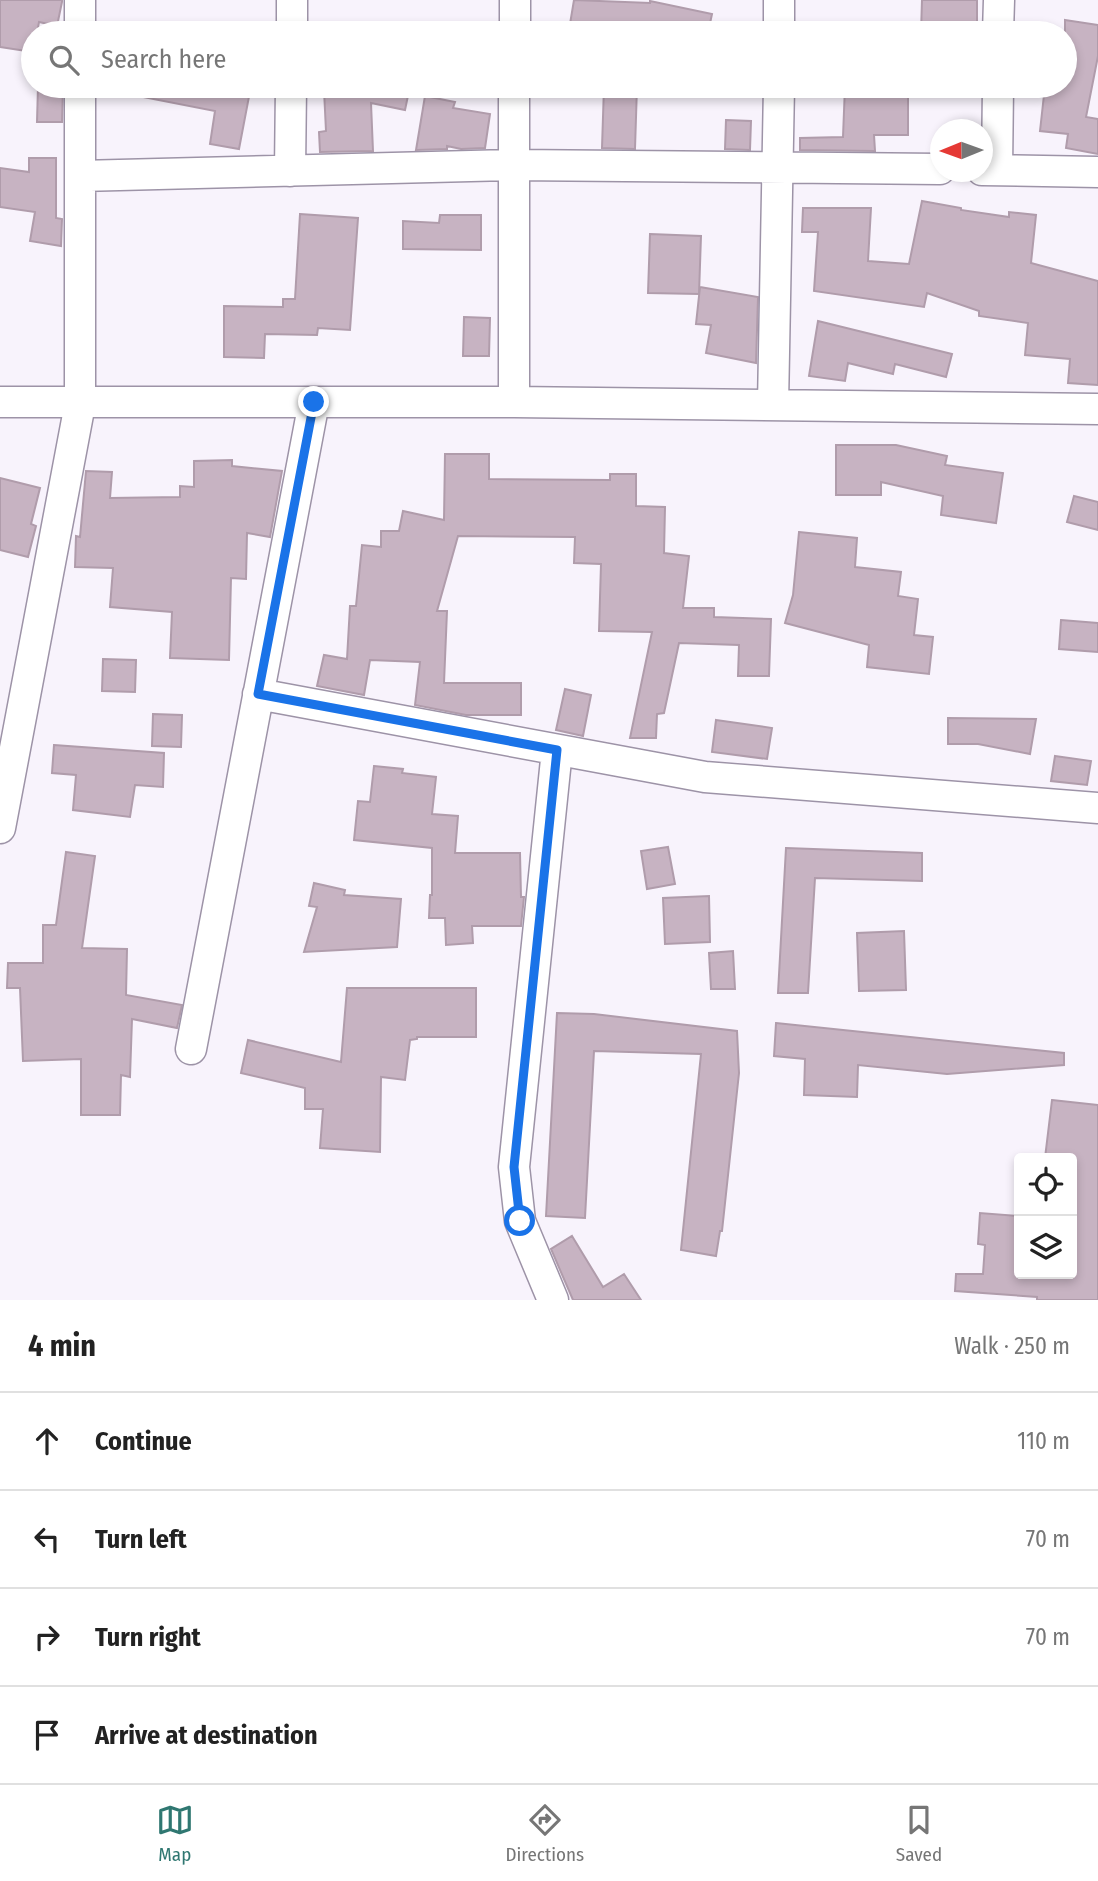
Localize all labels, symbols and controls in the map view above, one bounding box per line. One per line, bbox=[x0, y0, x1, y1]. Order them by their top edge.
search box bbox=[21, 21, 1077, 98]
icon: search bbox=[45, 41, 83, 79]
text: Search here bbox=[101, 44, 226, 75]
north arrow bbox=[930, 119, 993, 182]
route end bbox=[298, 386, 329, 417]
map controls bbox=[1014, 1153, 1077, 1279]
button: locate bbox=[1014, 1153, 1077, 1216]
route start bbox=[504, 1205, 535, 1236]
button: layers bbox=[1014, 1216, 1077, 1279]
text: 4 min bbox=[28, 1328, 96, 1364]
text: Walk · 250 m bbox=[954, 1332, 1070, 1360]
icon: ahead bbox=[28, 1422, 66, 1460]
text: Continue bbox=[95, 1426, 192, 1457]
text: 110 m bbox=[1017, 1427, 1070, 1455]
icon: left bbox=[28, 1520, 66, 1558]
text: Turn left bbox=[95, 1524, 187, 1555]
text: 70 m bbox=[1026, 1525, 1070, 1553]
icon: right bbox=[28, 1618, 66, 1656]
text: Turn right bbox=[95, 1622, 201, 1653]
text: 70 m bbox=[1026, 1623, 1070, 1651]
icon: arrive bbox=[28, 1716, 66, 1754]
text: Arrive at destination bbox=[95, 1720, 318, 1751]
tab: Map bbox=[156, 1801, 194, 1866]
tab: Directions bbox=[506, 1801, 584, 1866]
tab: Saved bbox=[896, 1801, 942, 1866]

